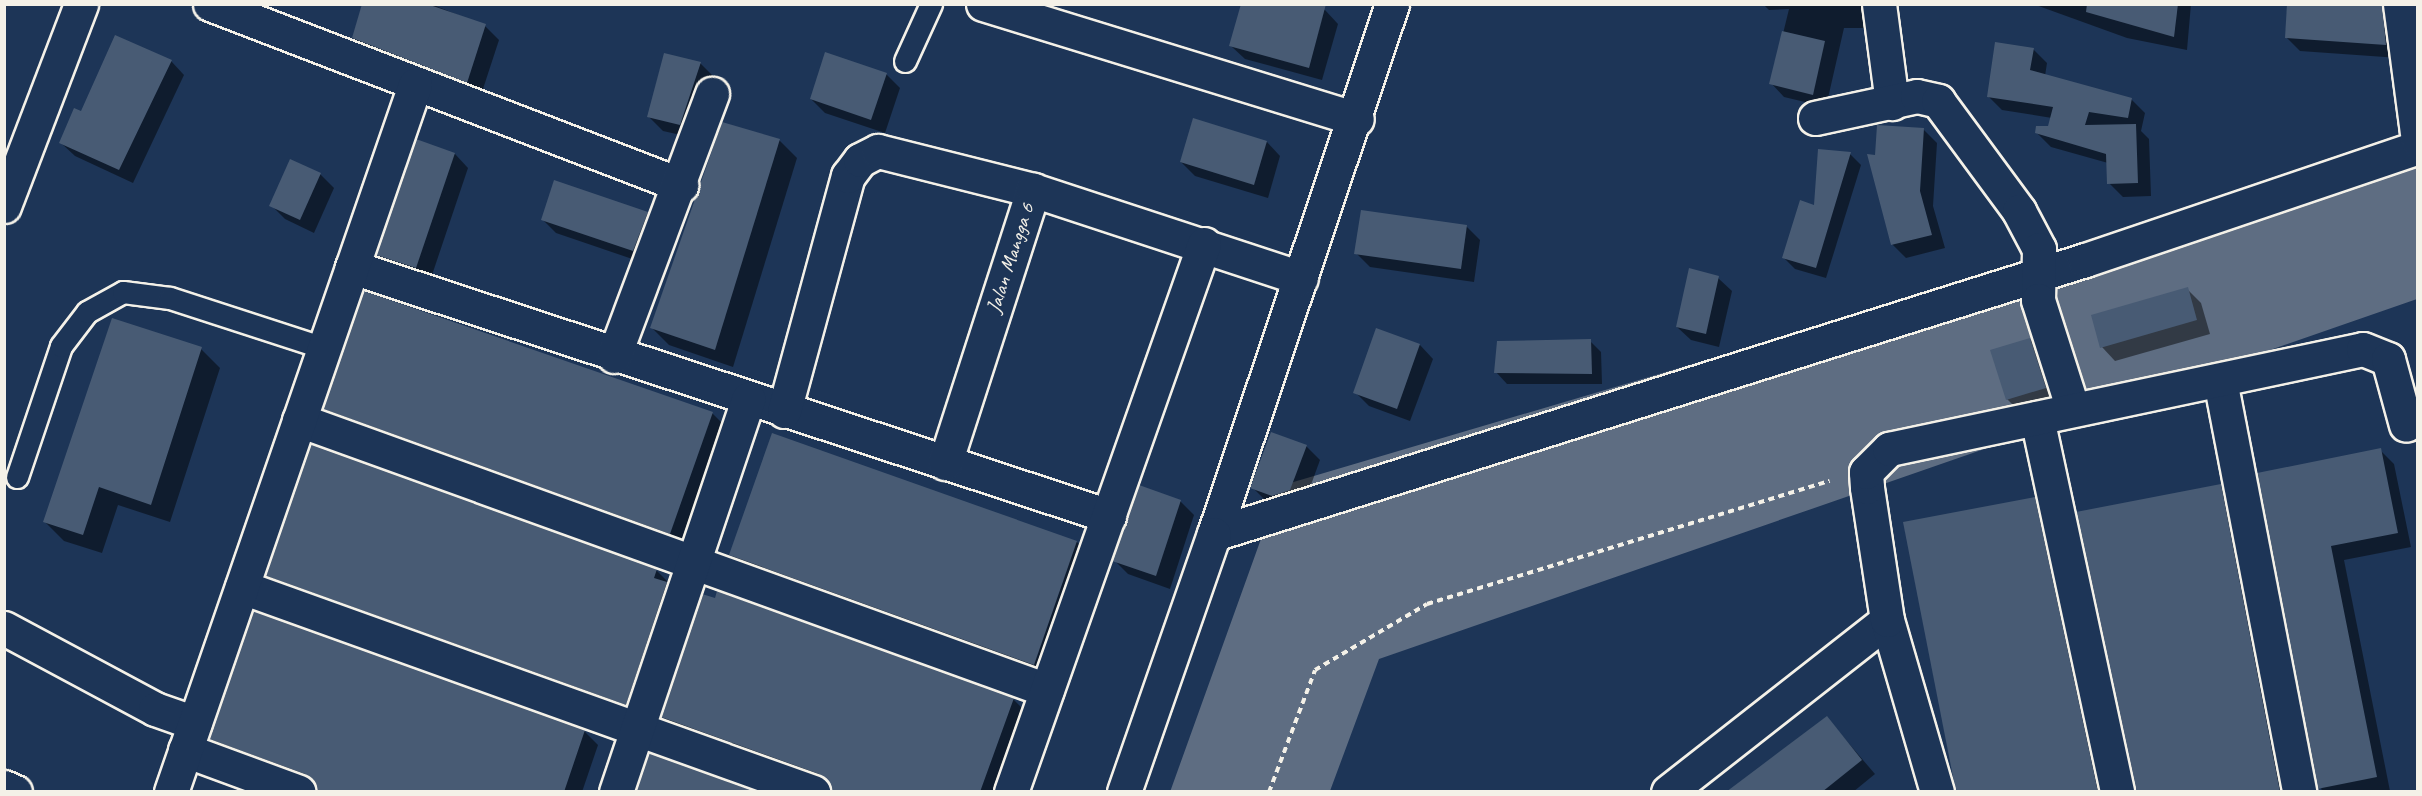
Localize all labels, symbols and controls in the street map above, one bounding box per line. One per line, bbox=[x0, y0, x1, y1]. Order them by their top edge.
street label: Jalan Mangga 6 bbox=[980, 200, 1040, 316]

